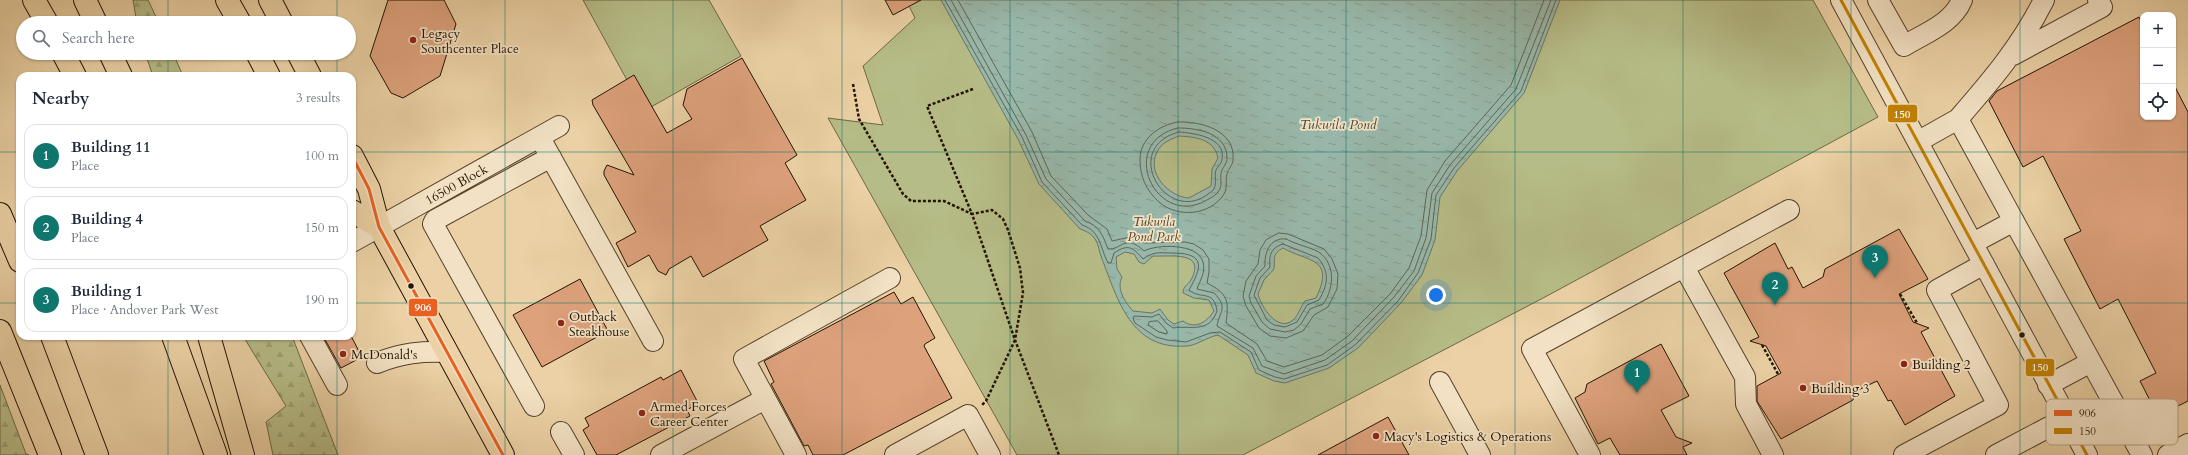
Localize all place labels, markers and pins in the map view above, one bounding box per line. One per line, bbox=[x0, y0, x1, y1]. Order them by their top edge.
place label: Legacy Southcenter Place bbox=[421, 25, 519, 58]
marker: Legacy Southcenter Place bbox=[408, 35, 418, 45]
pin: 3 bbox=[1862, 245, 1888, 278]
pin: 2 bbox=[1762, 272, 1788, 305]
unlabelled marker bbox=[406, 281, 416, 291]
place label: Outback Steakhouse bbox=[569, 308, 630, 341]
marker: Outback Steakhouse bbox=[556, 318, 566, 328]
unlabelled marker bbox=[2017, 330, 2027, 340]
place label: McDonald's bbox=[351, 346, 417, 364]
marker: McDonald's bbox=[338, 349, 348, 359]
place label: Building 2 bbox=[1912, 356, 1971, 374]
marker: Building 2 bbox=[1899, 359, 1909, 369]
pin: 1 bbox=[1624, 360, 1650, 393]
place label: Building 3 bbox=[1811, 380, 1869, 398]
marker: Building 3 bbox=[1798, 383, 1808, 393]
place label: Armed Forces Career Center bbox=[650, 398, 729, 431]
marker: Armed Forces Career Center bbox=[637, 408, 647, 418]
place label: Macy's Logistics & Operations bbox=[1384, 428, 1551, 446]
marker: Macy's Logistics & Operations bbox=[1371, 431, 1381, 441]

